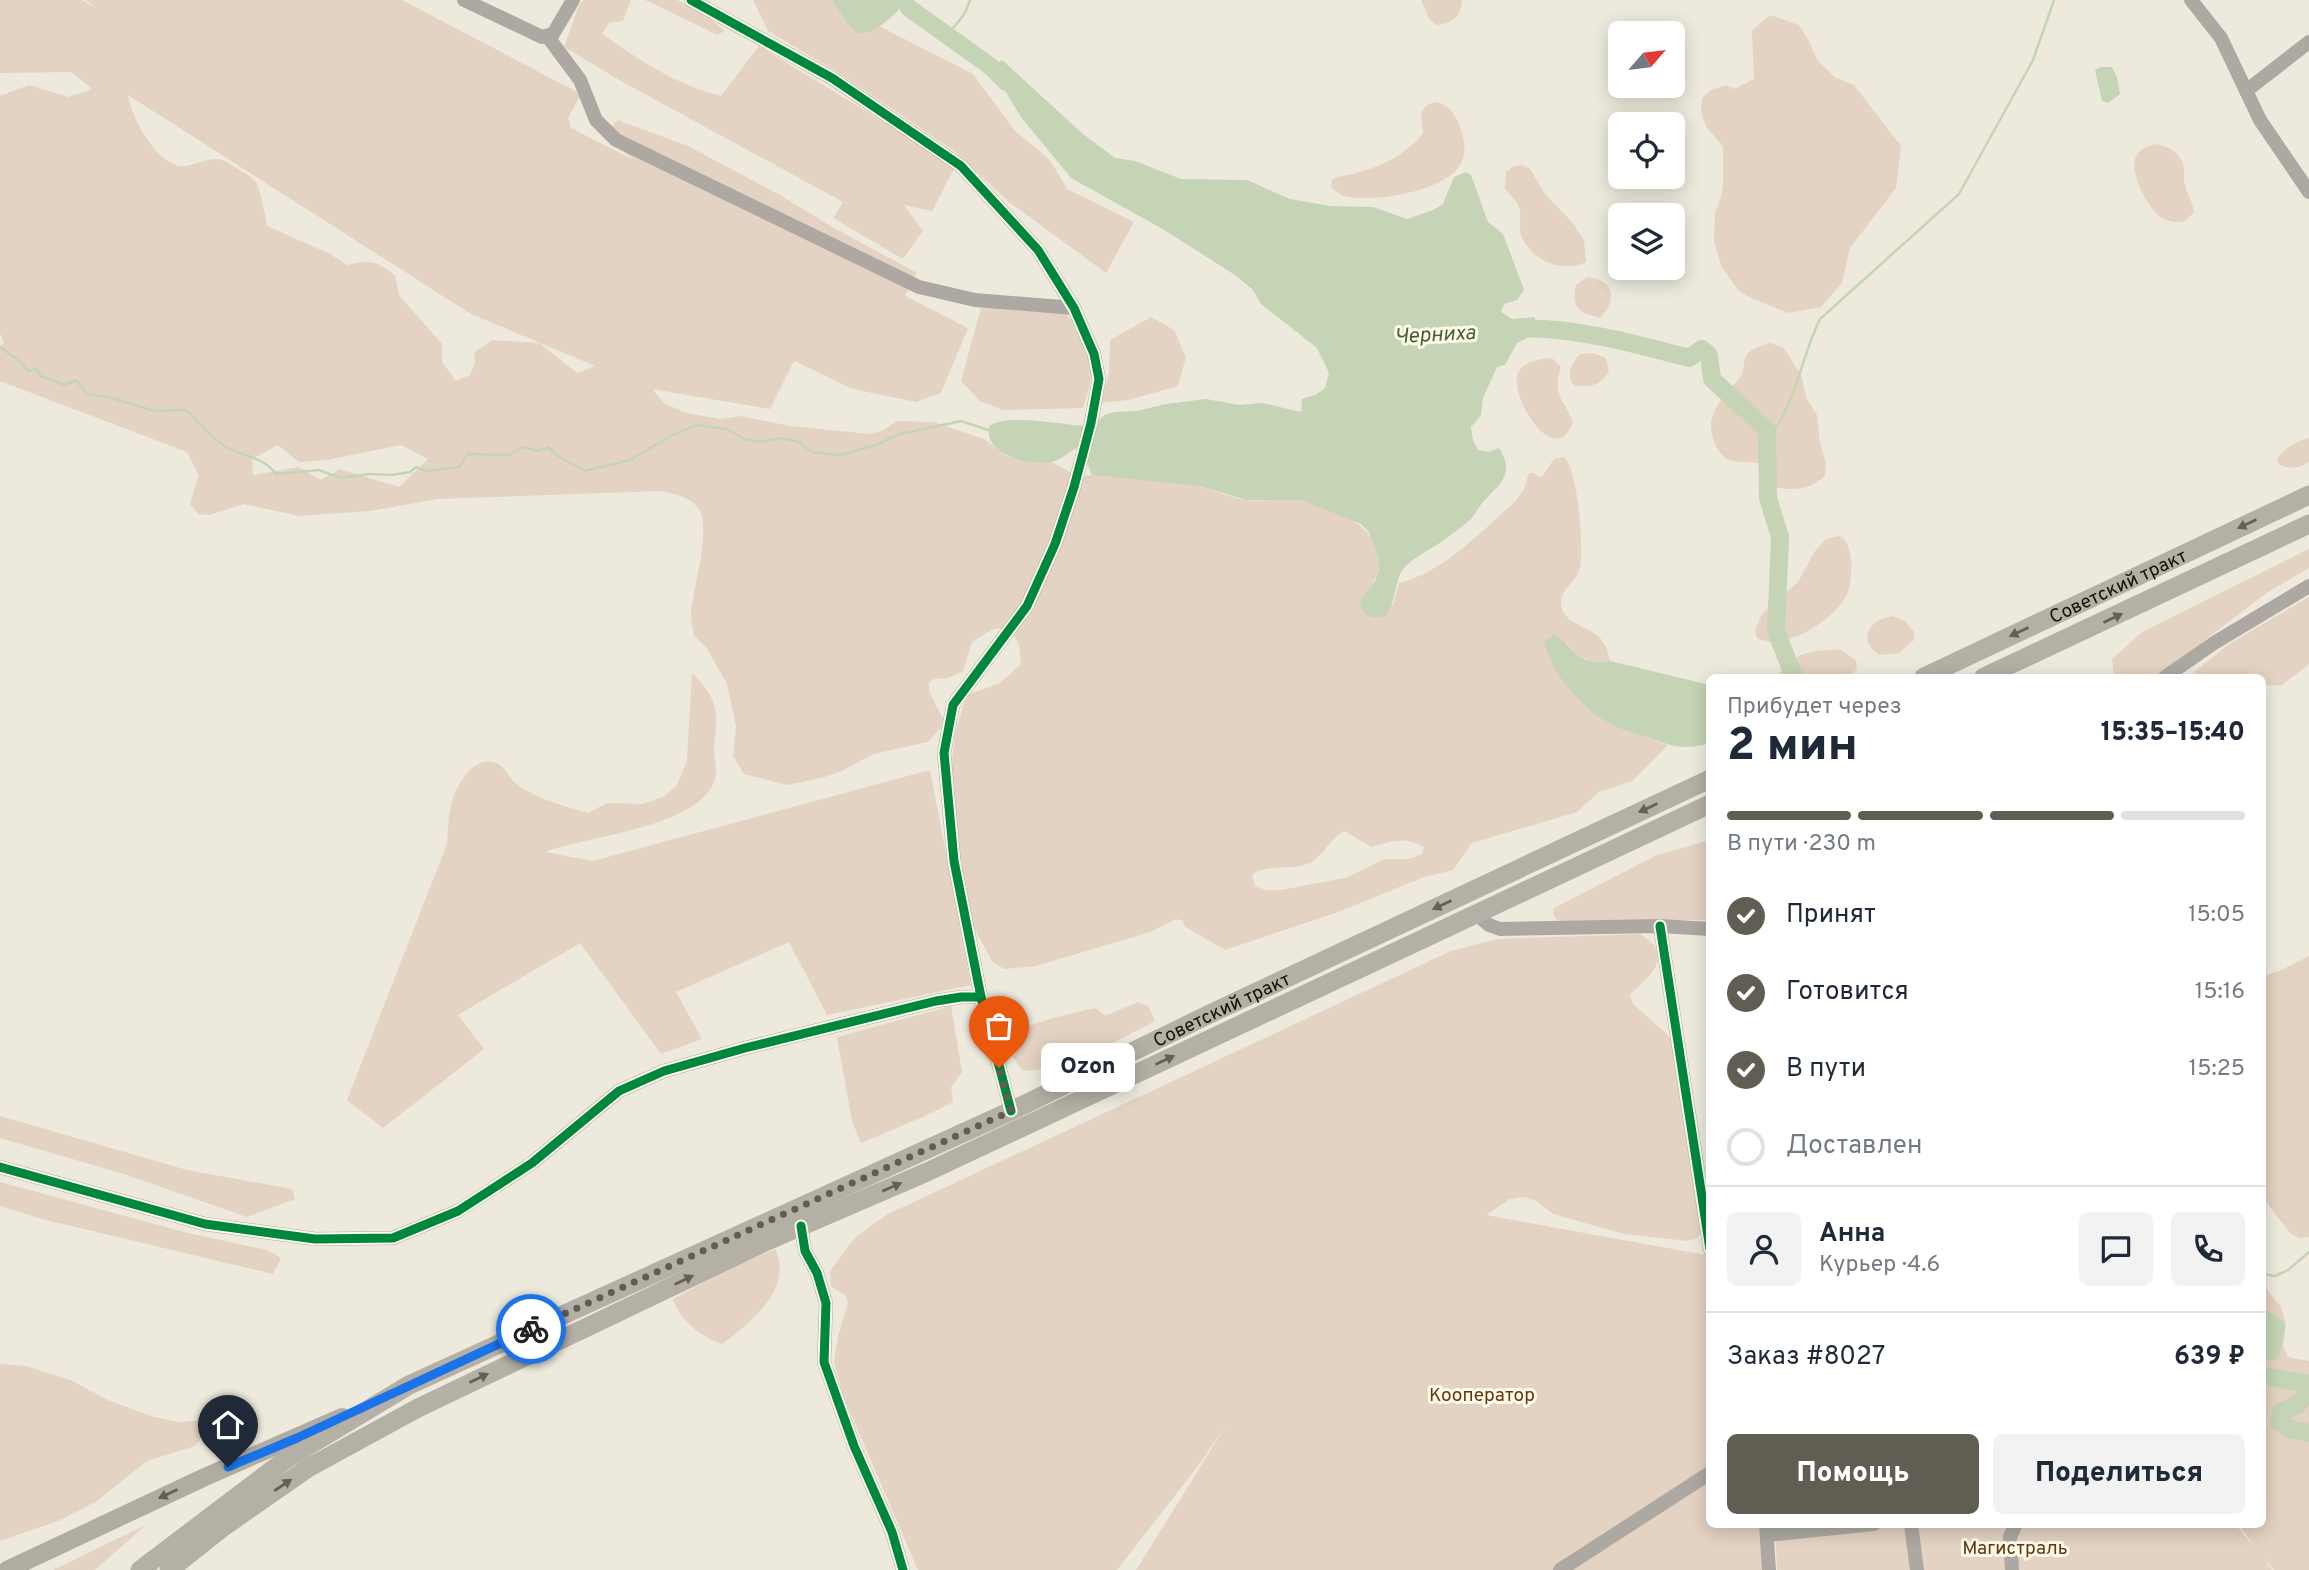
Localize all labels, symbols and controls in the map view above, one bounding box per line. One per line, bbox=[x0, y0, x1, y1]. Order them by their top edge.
north arrow bbox=[1608, 21, 1685, 98]
map controls bbox=[1608, 21, 1685, 280]
button: locate bbox=[1608, 112, 1685, 189]
button: layers bbox=[1608, 203, 1685, 280]
water label: Черниха bbox=[1394, 320, 1476, 351]
one-way arrow bbox=[2237, 518, 2257, 530]
street label: Советский тракт bbox=[2046, 544, 2191, 630]
one-way arrow bbox=[2103, 612, 2123, 623]
one-way arrow bbox=[2009, 626, 2029, 638]
text: Прибудет через bbox=[1727, 693, 1902, 722]
text: 15:35–15:40 bbox=[2101, 717, 2245, 750]
text: 2 мин bbox=[1727, 718, 1858, 777]
one-way arrow bbox=[1638, 802, 1658, 814]
text: В пути · 230 m bbox=[1727, 830, 1876, 859]
icon: check bbox=[1727, 897, 1765, 935]
one-way arrow bbox=[1432, 899, 1452, 911]
text: Принят bbox=[1786, 899, 1876, 932]
text: 15:05 bbox=[2188, 901, 2245, 930]
street label: Советский тракт bbox=[1150, 968, 1295, 1054]
icon: check bbox=[1727, 974, 1765, 1012]
text: Готовится bbox=[1786, 976, 1909, 1009]
text: 15:16 bbox=[2195, 978, 2245, 1007]
pin bbox=[969, 996, 1029, 1068]
icon: bag bbox=[980, 1007, 1018, 1045]
callout: Ozon bbox=[1041, 1044, 1136, 1092]
icon: check bbox=[1727, 1051, 1765, 1089]
text: Ozon bbox=[1060, 1053, 1116, 1082]
text: В пути bbox=[1786, 1053, 1866, 1086]
one-way arrow bbox=[1154, 1054, 1175, 1065]
text: 15:25 bbox=[2189, 1055, 2245, 1084]
text: Доставлен bbox=[1786, 1130, 1922, 1163]
one-way arrow bbox=[882, 1181, 902, 1193]
button: person bbox=[1727, 1212, 1801, 1286]
button: chat bbox=[2079, 1212, 2153, 1286]
button: phone bbox=[2171, 1212, 2245, 1286]
text: Анна bbox=[1819, 1218, 1885, 1251]
text: Курьер · 4.6 bbox=[1819, 1251, 1940, 1280]
one-way arrow bbox=[674, 1275, 694, 1286]
courier bbox=[496, 1294, 566, 1364]
icon: bike bbox=[512, 1310, 550, 1348]
text: Заказ #8027 bbox=[1727, 1341, 1885, 1374]
text: 639 ₽ bbox=[2174, 1341, 2245, 1374]
one-way arrow bbox=[469, 1372, 489, 1384]
park label: Кооператор bbox=[1429, 1384, 1535, 1408]
pin bbox=[198, 1395, 258, 1467]
icon: home bbox=[209, 1406, 247, 1444]
button: Помощь bbox=[1727, 1434, 1979, 1514]
button: Поделиться bbox=[1993, 1434, 2245, 1514]
one-way arrow bbox=[273, 1479, 292, 1492]
one-way arrow bbox=[158, 1488, 178, 1500]
park label: Магистраль bbox=[1962, 1537, 2068, 1561]

